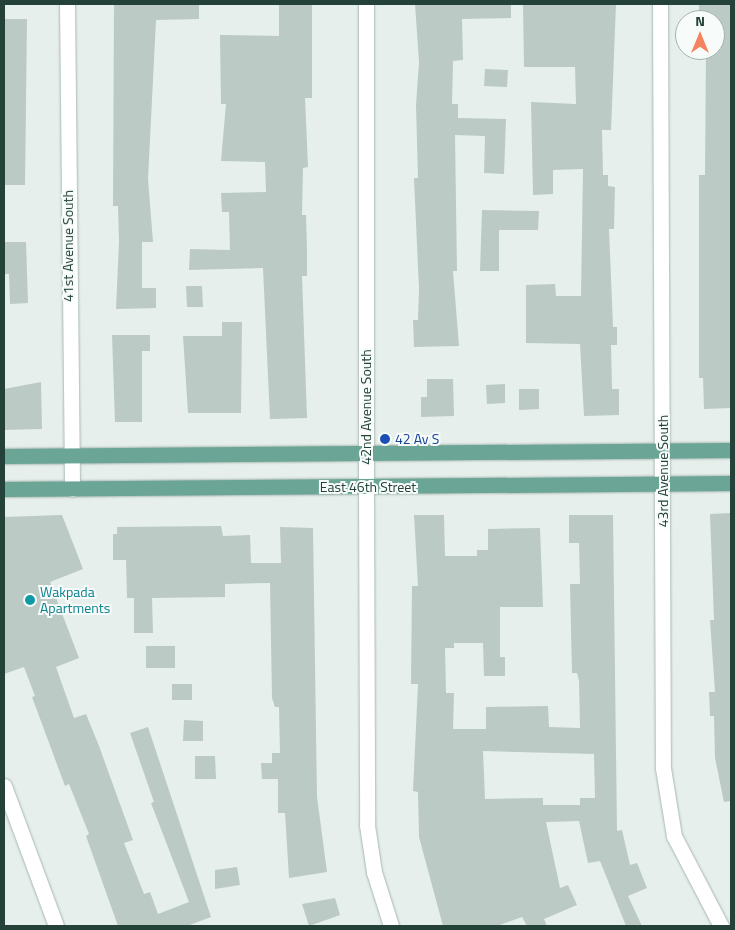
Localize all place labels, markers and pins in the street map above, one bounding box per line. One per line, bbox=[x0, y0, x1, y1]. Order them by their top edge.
place label: 42 Av S bbox=[395, 431, 439, 447]
marker: 42 Av S bbox=[379, 433, 391, 445]
place label: Wakpada Apartments bbox=[40, 584, 110, 616]
marker: Wakpada Apartments bbox=[24, 594, 36, 606]

